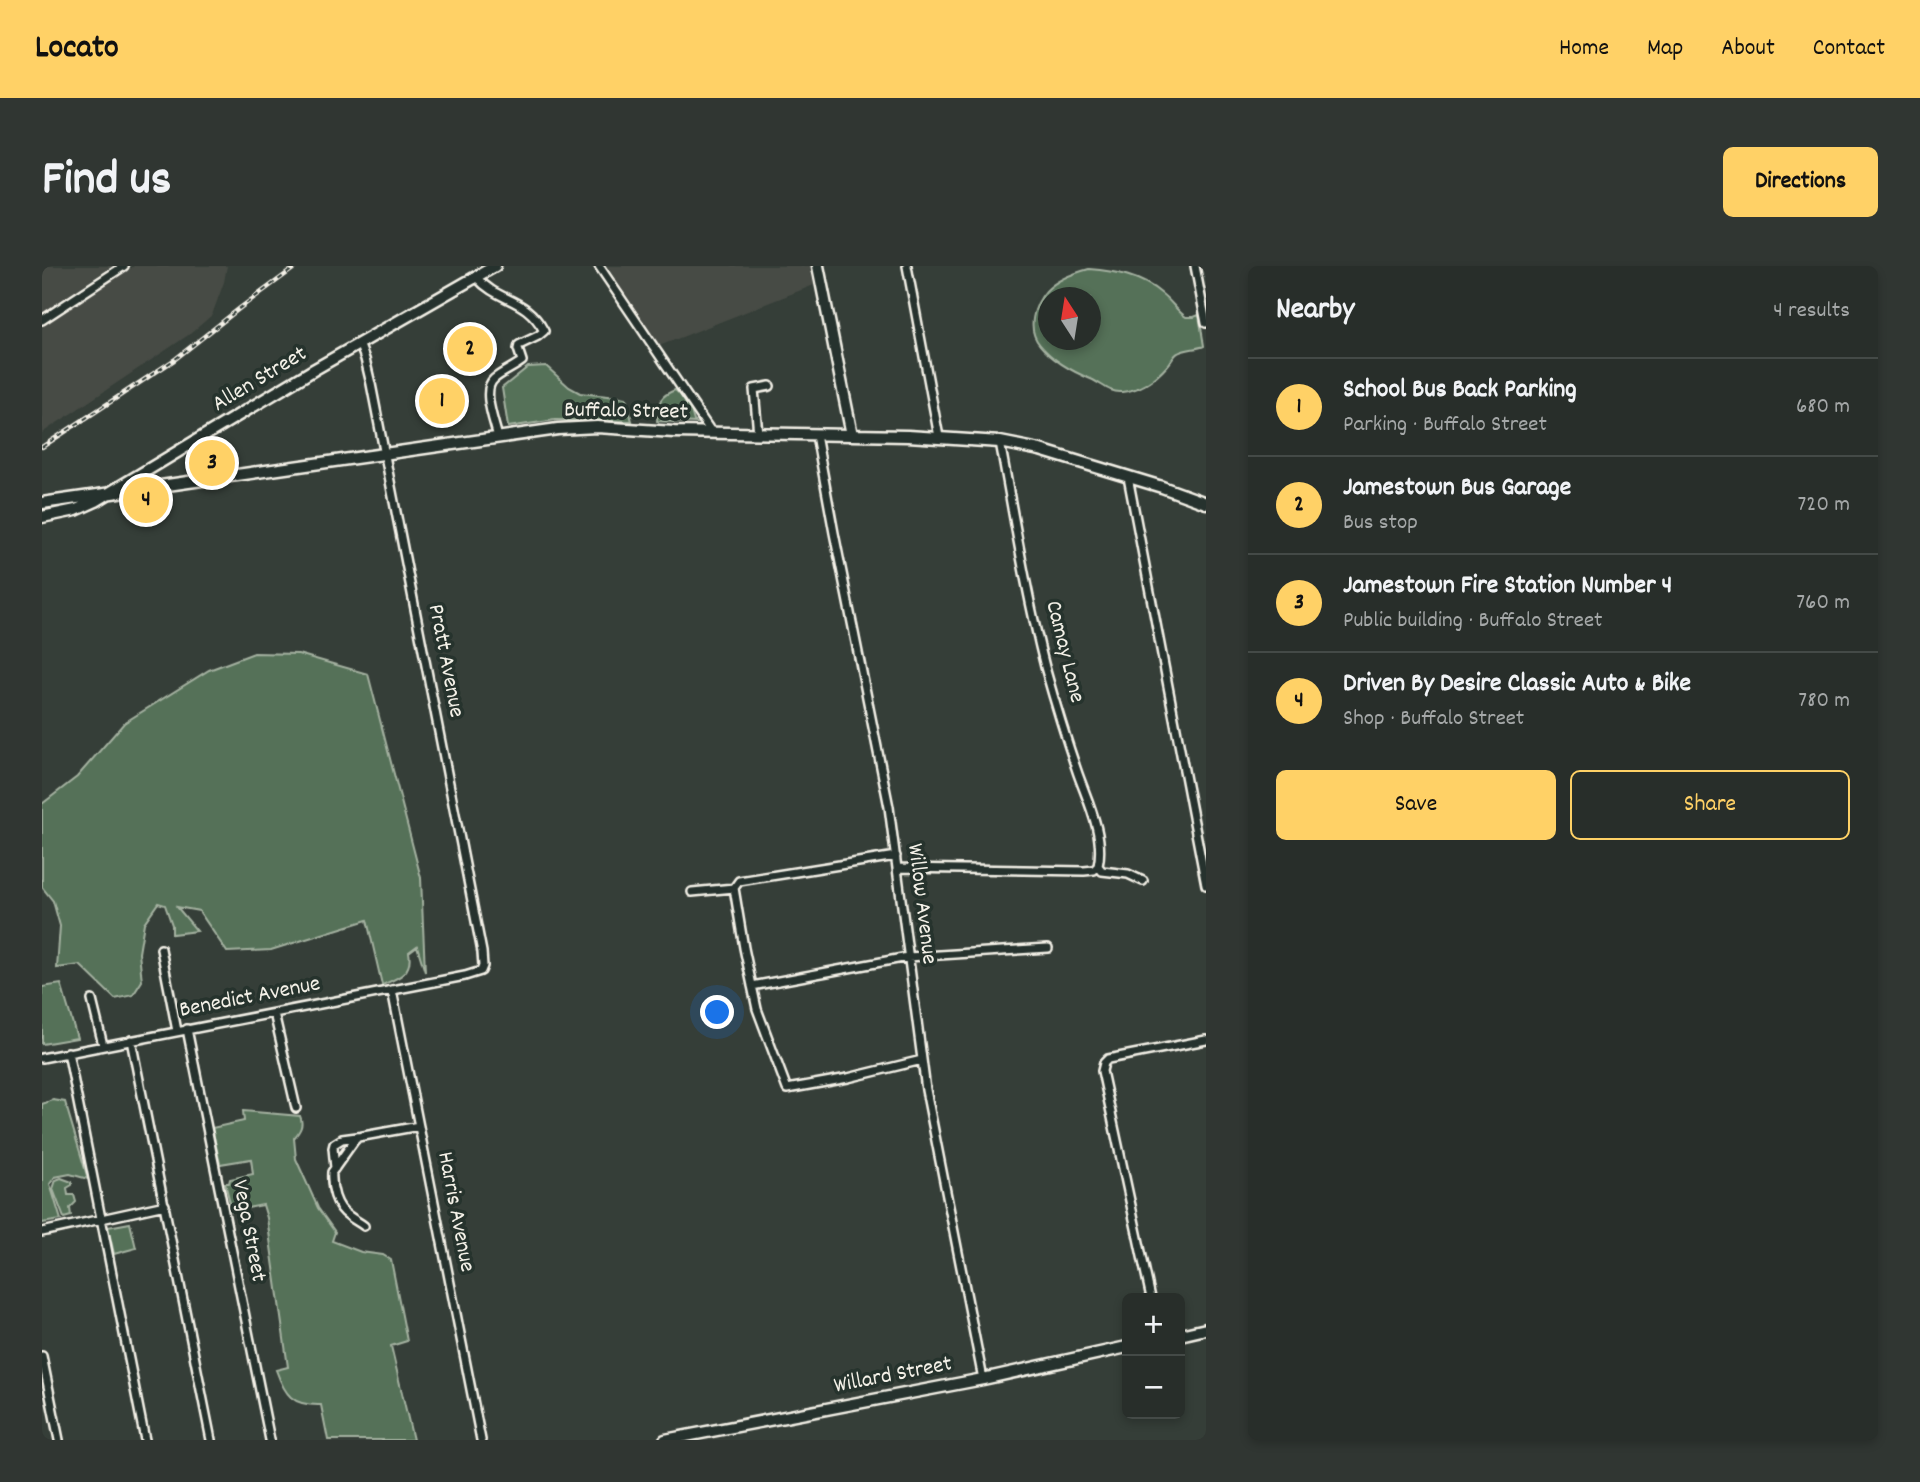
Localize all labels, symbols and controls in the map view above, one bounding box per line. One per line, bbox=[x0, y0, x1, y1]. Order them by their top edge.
text: Locato bbox=[35, 26, 119, 73]
text: Home bbox=[1559, 32, 1609, 66]
text: Map bbox=[1647, 32, 1683, 66]
text: About bbox=[1721, 32, 1775, 66]
text: Contact bbox=[1813, 32, 1885, 66]
text: Find us bbox=[42, 147, 171, 217]
button: Directions bbox=[1723, 147, 1878, 217]
north arrow bbox=[1038, 287, 1101, 350]
text: Nearby bbox=[1276, 290, 1354, 333]
text: 4 results bbox=[1773, 295, 1850, 328]
pin: 2 bbox=[447, 323, 493, 375]
street label: Allen Street bbox=[206, 339, 314, 421]
text: School Bus Back Parking bbox=[1343, 372, 1577, 409]
pin: 1 bbox=[419, 375, 465, 427]
text: 1 bbox=[1296, 391, 1302, 424]
text: 680 m bbox=[1796, 391, 1850, 424]
street label: Buffalo Street bbox=[564, 394, 688, 430]
text: Parking · Buffalo Street bbox=[1343, 409, 1547, 442]
pin: 3 bbox=[189, 437, 235, 489]
text: Jamestown Bus Garage bbox=[1343, 470, 1571, 507]
pin: 4 bbox=[123, 474, 169, 526]
text: 2 bbox=[1294, 489, 1304, 522]
text: 720 m bbox=[1798, 489, 1850, 522]
text: Bus stop bbox=[1343, 507, 1418, 540]
text: Jamestown Fire Station Number 4 bbox=[1343, 568, 1672, 605]
text: 3 bbox=[1294, 587, 1304, 620]
text: 760 m bbox=[1796, 587, 1850, 620]
street label: Camay Lane bbox=[1035, 597, 1093, 707]
street label: Pratt Avenue bbox=[418, 601, 472, 721]
text: Public building · Buffalo Street bbox=[1343, 605, 1603, 638]
text: Driven By Desire Classic Auto & Bike bbox=[1343, 666, 1691, 703]
text: 4 bbox=[1294, 685, 1304, 718]
text: 780 m bbox=[1798, 685, 1850, 718]
text: Shop · Buffalo Street bbox=[1343, 703, 1524, 736]
button: Save bbox=[1276, 770, 1556, 840]
button: Share bbox=[1570, 770, 1850, 840]
street label: Willow Avenue bbox=[897, 842, 945, 966]
street label: Benedict Avenue bbox=[177, 968, 323, 1028]
your location bbox=[700, 995, 734, 1029]
street label: Harris Avenue bbox=[427, 1149, 483, 1275]
street label: Vega Street bbox=[222, 1177, 274, 1285]
map controls bbox=[1122, 1293, 1185, 1419]
button: + bbox=[1122, 1293, 1185, 1356]
street label: Willard Street bbox=[831, 1348, 955, 1404]
button: − bbox=[1122, 1356, 1185, 1419]

